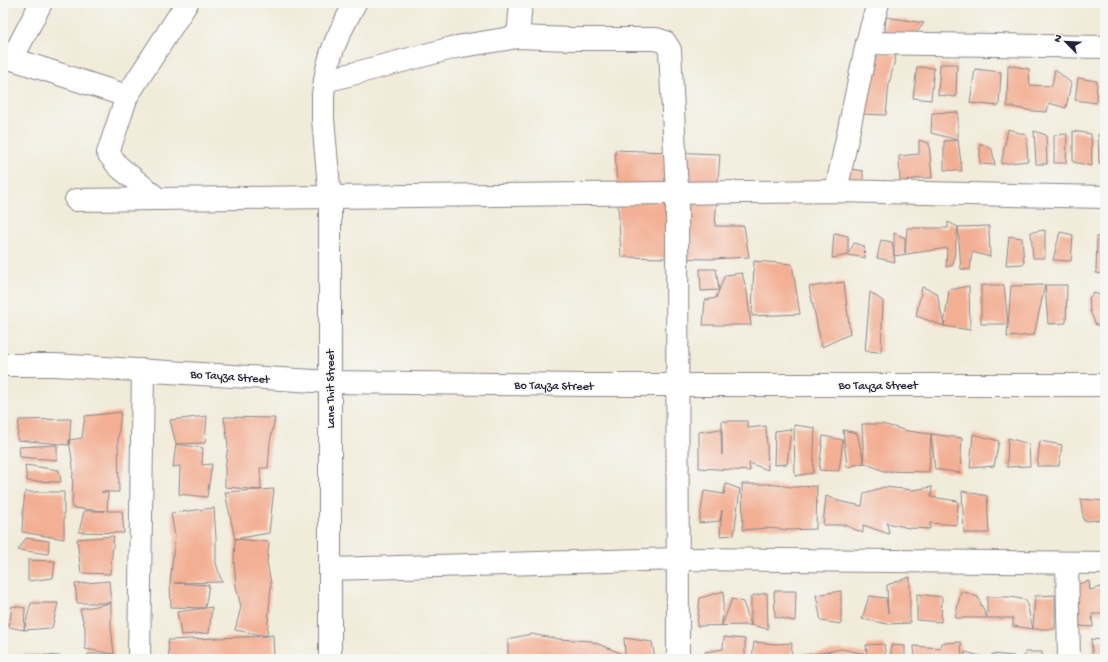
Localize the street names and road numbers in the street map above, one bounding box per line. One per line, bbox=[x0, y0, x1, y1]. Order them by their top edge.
street label: Lane Thit Street bbox=[325, 348, 339, 429]
street label: Bo Tayza Street bbox=[189, 368, 271, 388]
street label: Bo Tayza Street bbox=[513, 379, 595, 395]
street label: Bo Tayza Street bbox=[837, 380, 919, 394]

